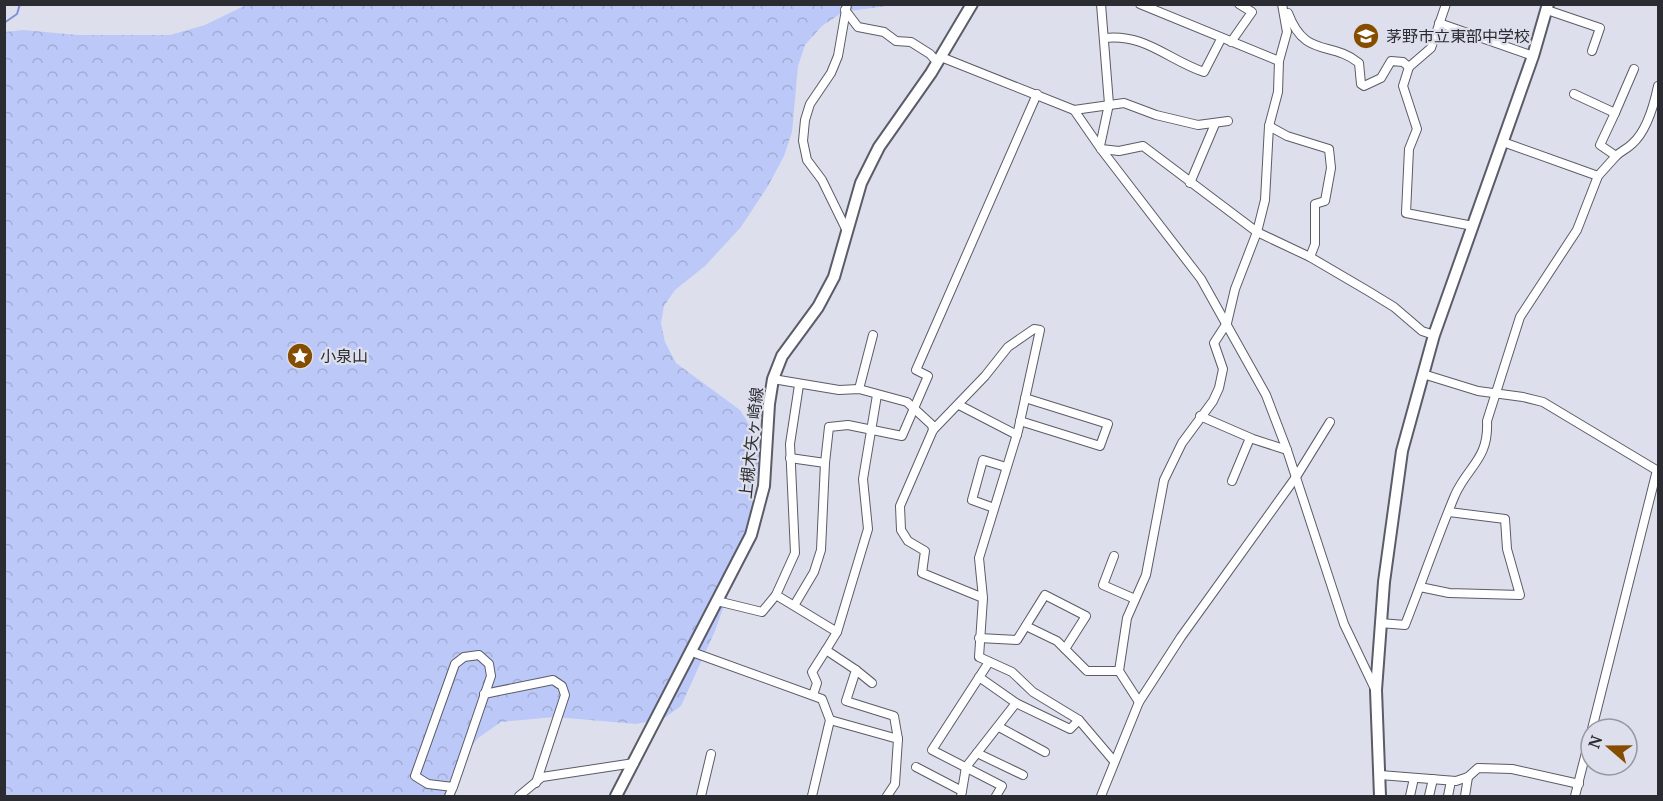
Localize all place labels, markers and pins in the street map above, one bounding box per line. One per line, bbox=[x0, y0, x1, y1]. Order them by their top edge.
school or university icon: 茅野市立東部中学校 bbox=[1351, 21, 1381, 51]
place label: 茅野市立東部中学校 bbox=[1386, 25, 1530, 47]
place icon: 小泉山 bbox=[285, 341, 315, 371]
place label: 小泉山 bbox=[320, 345, 368, 367]

